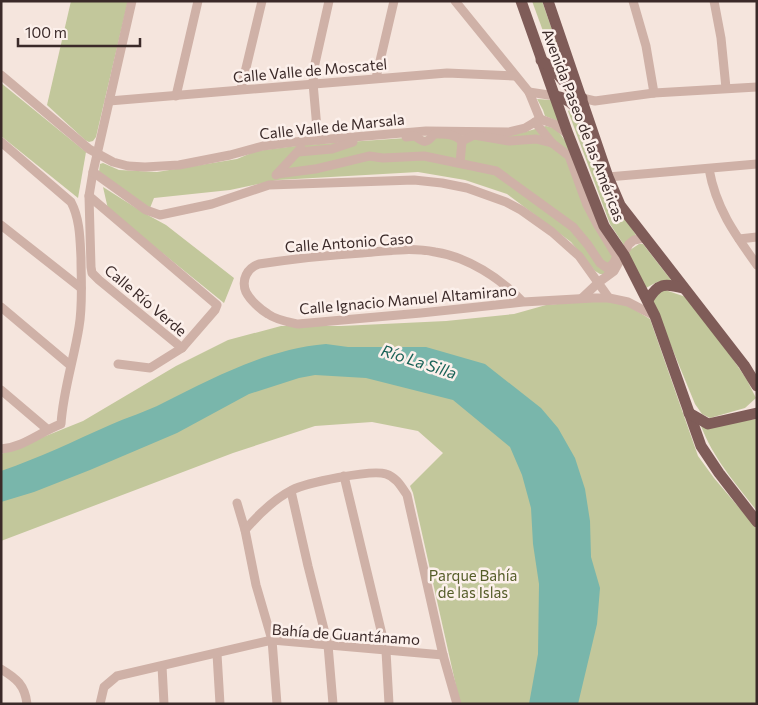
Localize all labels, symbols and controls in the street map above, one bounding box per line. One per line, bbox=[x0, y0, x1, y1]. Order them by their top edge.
scale bar bbox=[18, 15, 140, 47]
text: 100 m bbox=[25, 23, 67, 41]
street label: Avenida Paseo de las Américas bbox=[539, 26, 629, 224]
street label: Calle Valle de Moscatel bbox=[232, 54, 388, 86]
street label: Calle Valle de Marsala bbox=[259, 109, 405, 143]
street label: Calle Antonio Caso bbox=[284, 229, 414, 255]
street label: Calle Río Verde bbox=[101, 260, 191, 340]
street label: Calle Ignacio Manuel Altamirano bbox=[298, 281, 518, 317]
water label: Río La Silla bbox=[379, 340, 459, 382]
park label: Parque Bahía de las Islas bbox=[429, 566, 517, 601]
street label: Bahía de Guantánamo bbox=[271, 620, 421, 648]

